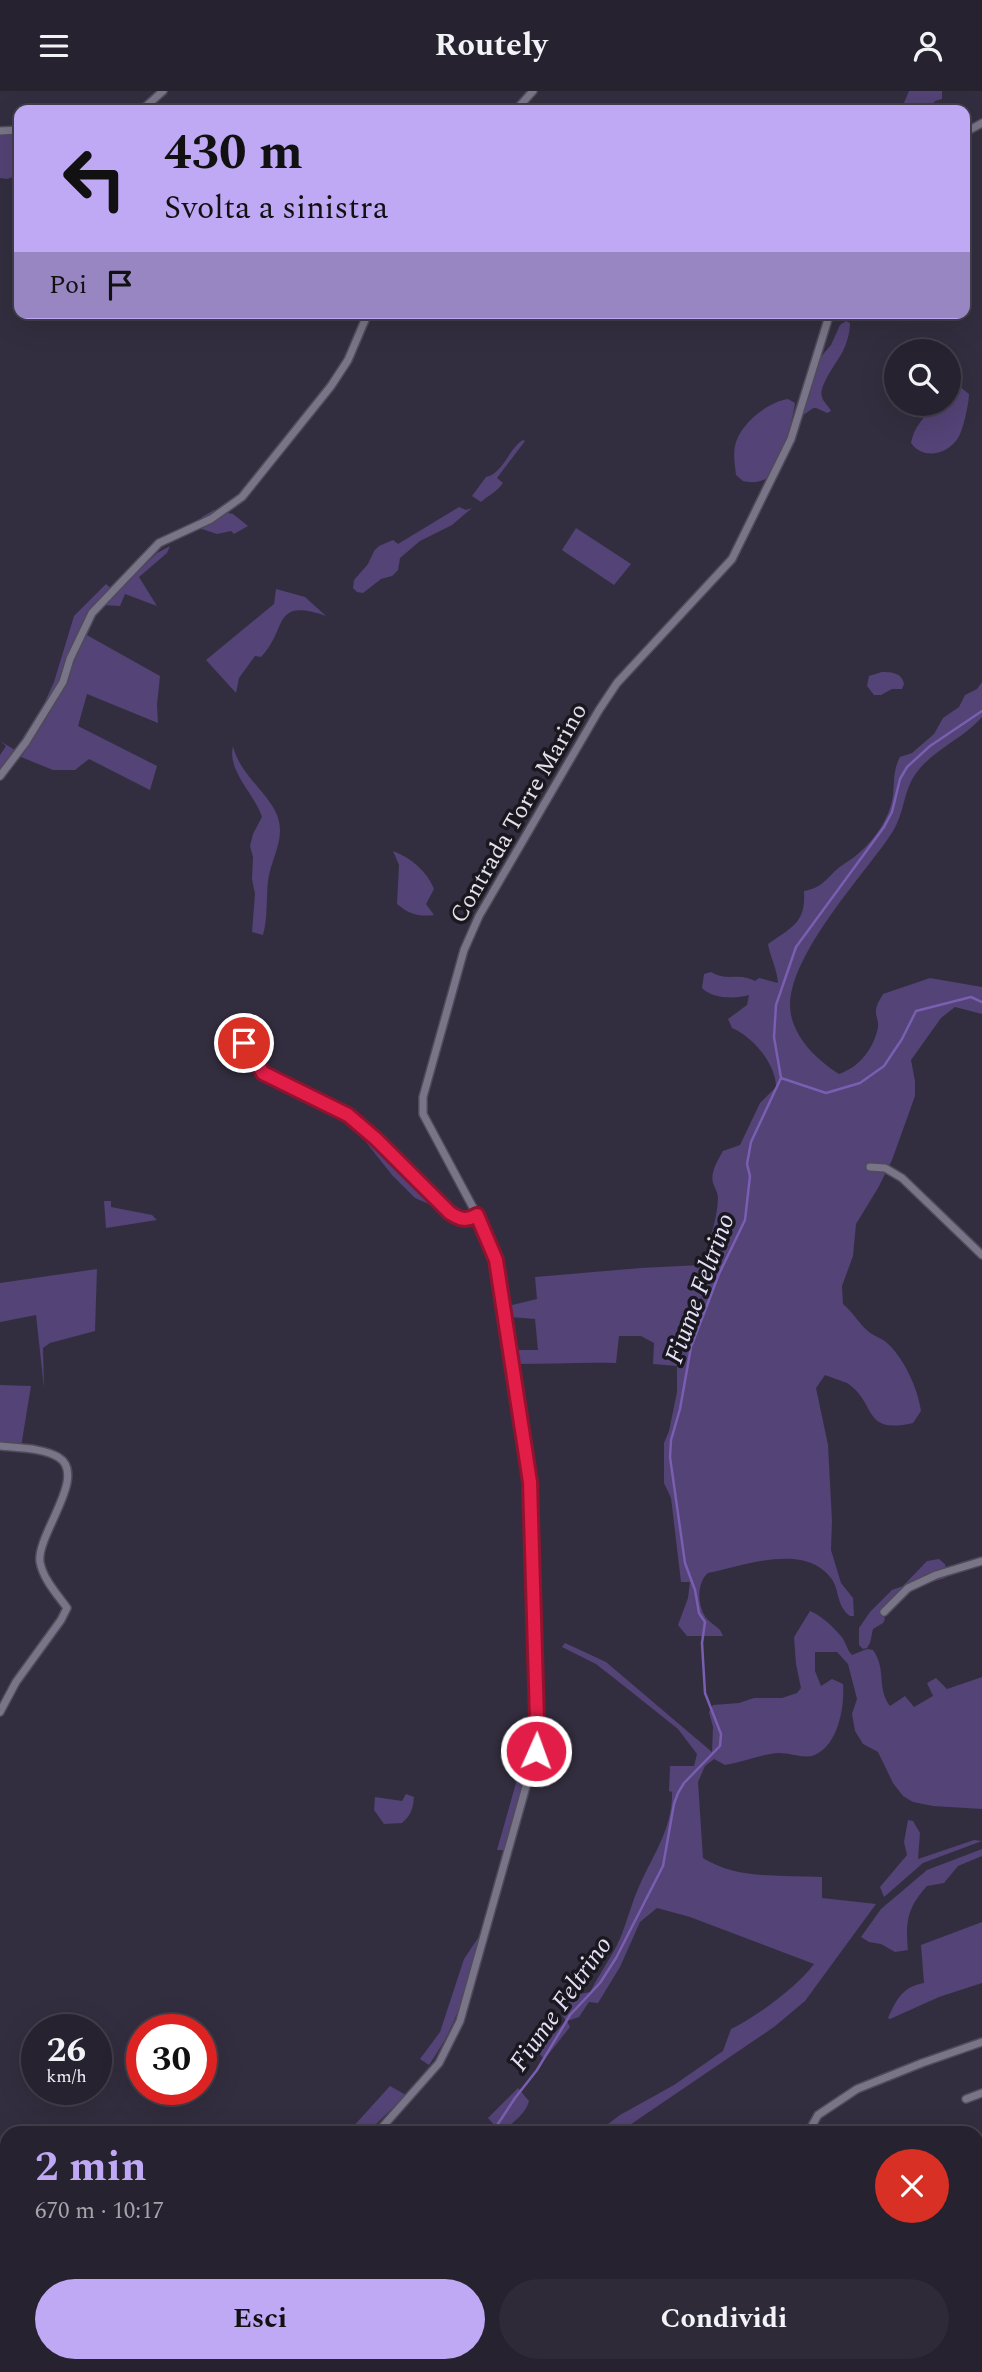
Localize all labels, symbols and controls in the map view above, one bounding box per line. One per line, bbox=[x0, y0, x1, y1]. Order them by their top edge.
text: Routely bbox=[434, 21, 548, 70]
icon: menu bbox=[35, 27, 73, 65]
icon: person bbox=[909, 27, 947, 65]
text: 430 m bbox=[164, 116, 303, 191]
icon: left bbox=[49, 133, 140, 224]
text: Svolta a sinistra bbox=[164, 184, 388, 233]
text: Poi bbox=[49, 265, 87, 305]
icon: arrive bbox=[101, 266, 139, 304]
map controls bbox=[884, 339, 961, 416]
button: search bbox=[884, 339, 961, 416]
street label: Contrada Torre Marino bbox=[441, 697, 597, 930]
pin bbox=[214, 1013, 274, 1073]
icon: arrive bbox=[225, 1024, 263, 1062]
water label: Fiume Feltrino bbox=[654, 1208, 746, 1369]
position arrow bbox=[499, 1714, 573, 1788]
water label: Fiume Feltrino bbox=[499, 1928, 622, 2080]
speed limit sign: 30 bbox=[126, 2014, 217, 2105]
text: 26 bbox=[47, 2024, 86, 2077]
text: km/h bbox=[46, 2063, 87, 2090]
text: 2 min bbox=[35, 2136, 147, 2199]
button: close bbox=[875, 2149, 949, 2223]
text: 670 m · 10:17 bbox=[35, 2194, 164, 2229]
button: Esci bbox=[35, 2279, 485, 2359]
button: Condividi bbox=[499, 2279, 949, 2359]

